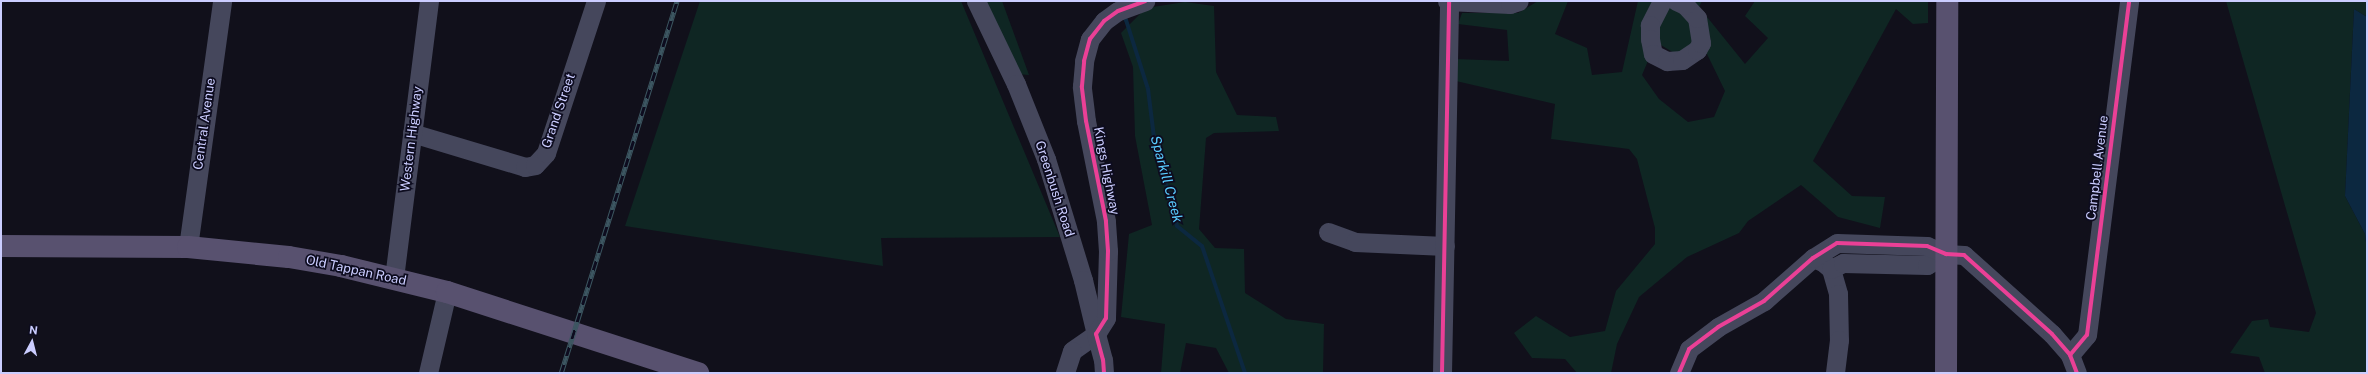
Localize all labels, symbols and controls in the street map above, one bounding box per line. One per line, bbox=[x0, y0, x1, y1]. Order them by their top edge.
street label: Grand Street bbox=[539, 72, 579, 150]
street label: Central Avenue bbox=[191, 77, 219, 171]
street label: Western Highway bbox=[398, 85, 426, 193]
street label: Campbell Avenue bbox=[2084, 115, 2112, 221]
street label: Kings Highway bbox=[1090, 125, 1122, 217]
water label: Sparkill Creek bbox=[1147, 133, 1187, 225]
street label: Greenbush Road bbox=[1031, 139, 1077, 239]
street label: Old Tappan Road bbox=[304, 253, 408, 289]
north arrow bbox=[12, 322, 52, 362]
text: N bbox=[28, 324, 38, 337]

